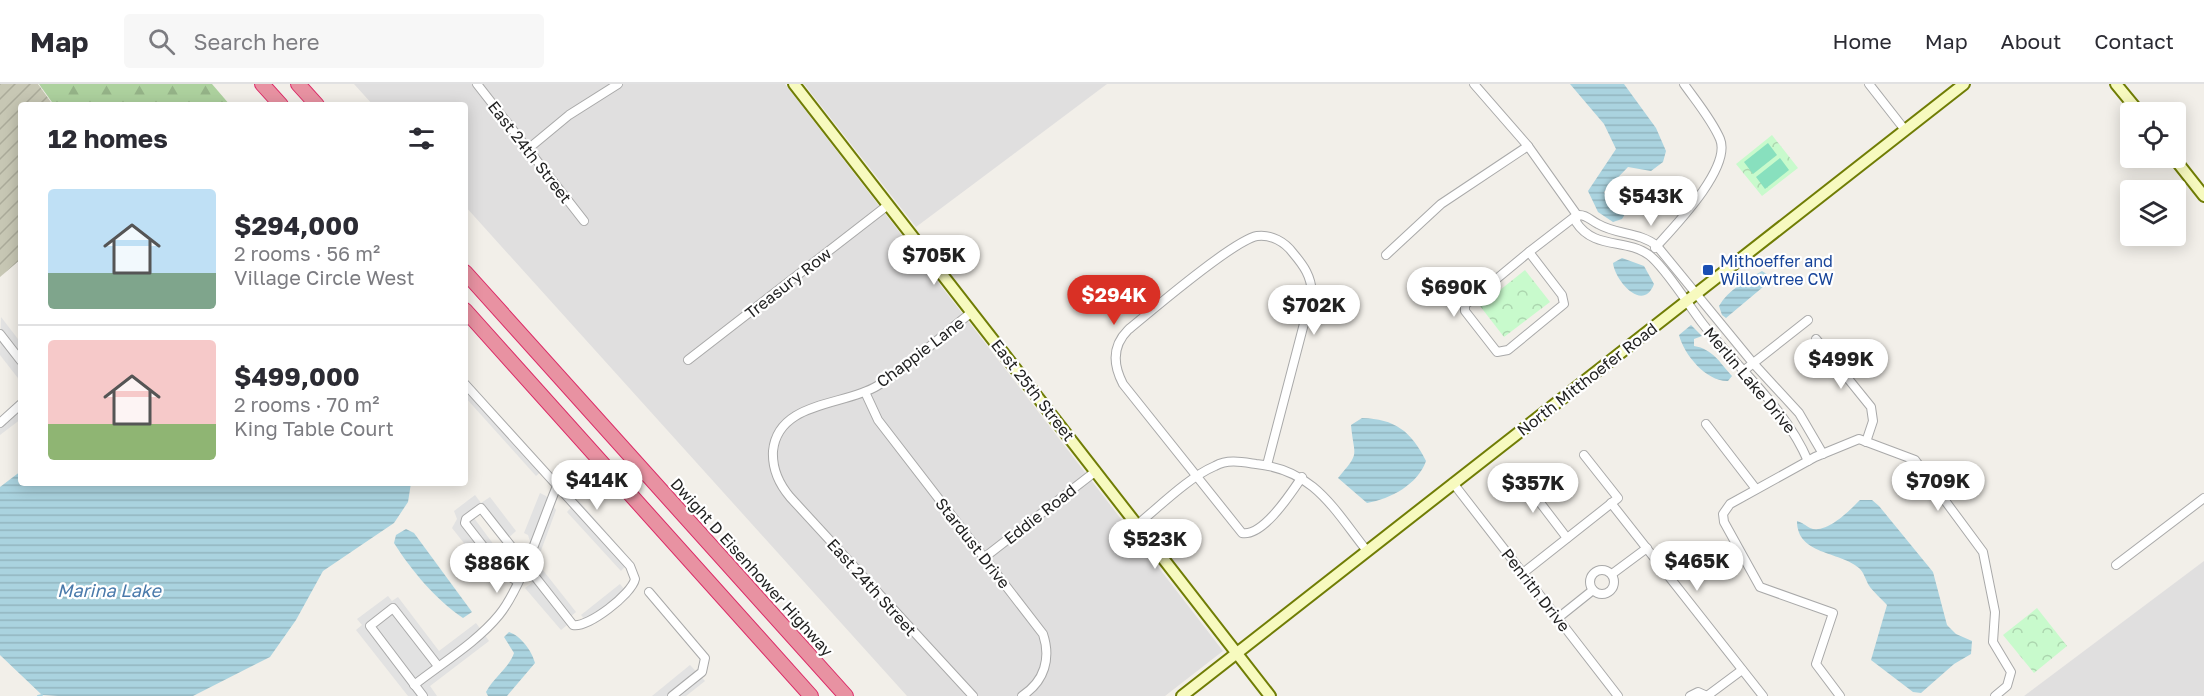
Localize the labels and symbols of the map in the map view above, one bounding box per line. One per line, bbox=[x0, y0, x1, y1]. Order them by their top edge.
street label: East 24th Street bbox=[484, 97, 576, 207]
pin: $543K bbox=[1609, 176, 1693, 227]
pin: $705K bbox=[892, 235, 976, 286]
street label: Treasury Row bbox=[741, 243, 835, 323]
place label: Mithoeffer and Willowtree CW bbox=[1720, 251, 1834, 289]
marker: Mithoeffer and Willowtree CW bbox=[1701, 263, 1715, 277]
pin: $690K bbox=[1412, 267, 1496, 318]
pin: $294K bbox=[1072, 275, 1156, 326]
pin: $702K bbox=[1272, 285, 1356, 336]
street label: Chappie Lane bbox=[872, 313, 968, 391]
street label: North Mitthoefer Road bbox=[1513, 318, 1661, 440]
street label: Merlin Lake Drive bbox=[1700, 323, 1800, 437]
street label: East 25th Street bbox=[987, 335, 1079, 445]
pin: $499K bbox=[1799, 339, 1883, 390]
pin: $414K bbox=[555, 460, 639, 511]
pin: $709K bbox=[1896, 461, 1980, 512]
pin: $357K bbox=[1491, 463, 1575, 514]
street label: Dwight D Eisenhower Highway bbox=[667, 474, 837, 660]
street label: Eddie Road bbox=[1000, 480, 1080, 548]
street label: Stardust Drive bbox=[931, 494, 1015, 592]
pin: $523K bbox=[1113, 519, 1197, 570]
street label: East 24th Street bbox=[823, 534, 921, 640]
pin: $465K bbox=[1655, 541, 1739, 592]
pin: $886K bbox=[455, 543, 539, 594]
street label: Penrith Drive bbox=[1497, 544, 1575, 636]
water label: Marina Lake bbox=[57, 579, 163, 601]

